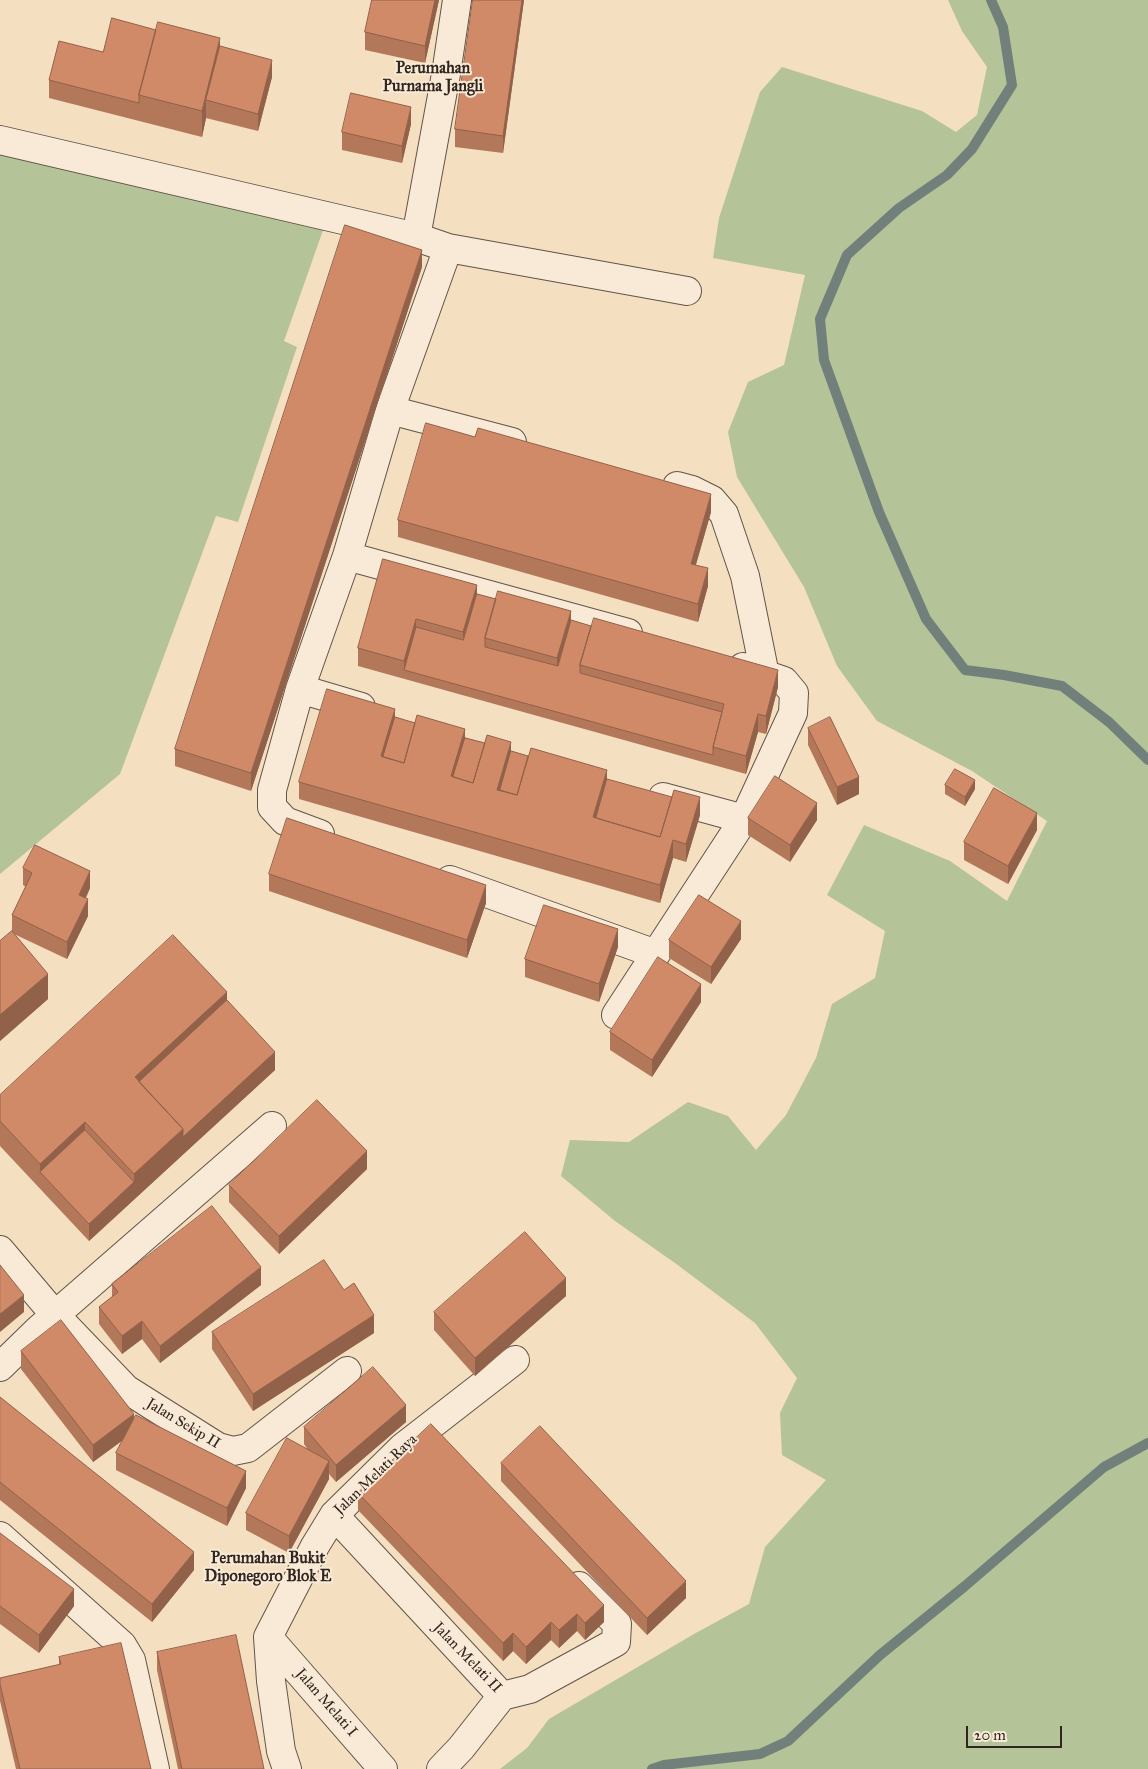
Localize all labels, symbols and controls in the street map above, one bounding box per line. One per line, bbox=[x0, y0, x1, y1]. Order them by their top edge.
district label: Perumahan Purnama Jangli bbox=[383, 59, 483, 97]
street label: Jalan Sekip II bbox=[143, 1395, 223, 1453]
street label: Jalan Melati Raya bbox=[331, 1431, 421, 1519]
district label: Perumahan Bukit Diponegoro Blok E bbox=[205, 1549, 331, 1587]
street label: Jalan Melati II bbox=[429, 1619, 505, 1697]
street label: Jalan Melati I bbox=[291, 1665, 361, 1741]
scale bar bbox=[968, 1716, 1064, 1748]
text: 20 m bbox=[974, 1726, 1006, 1744]

